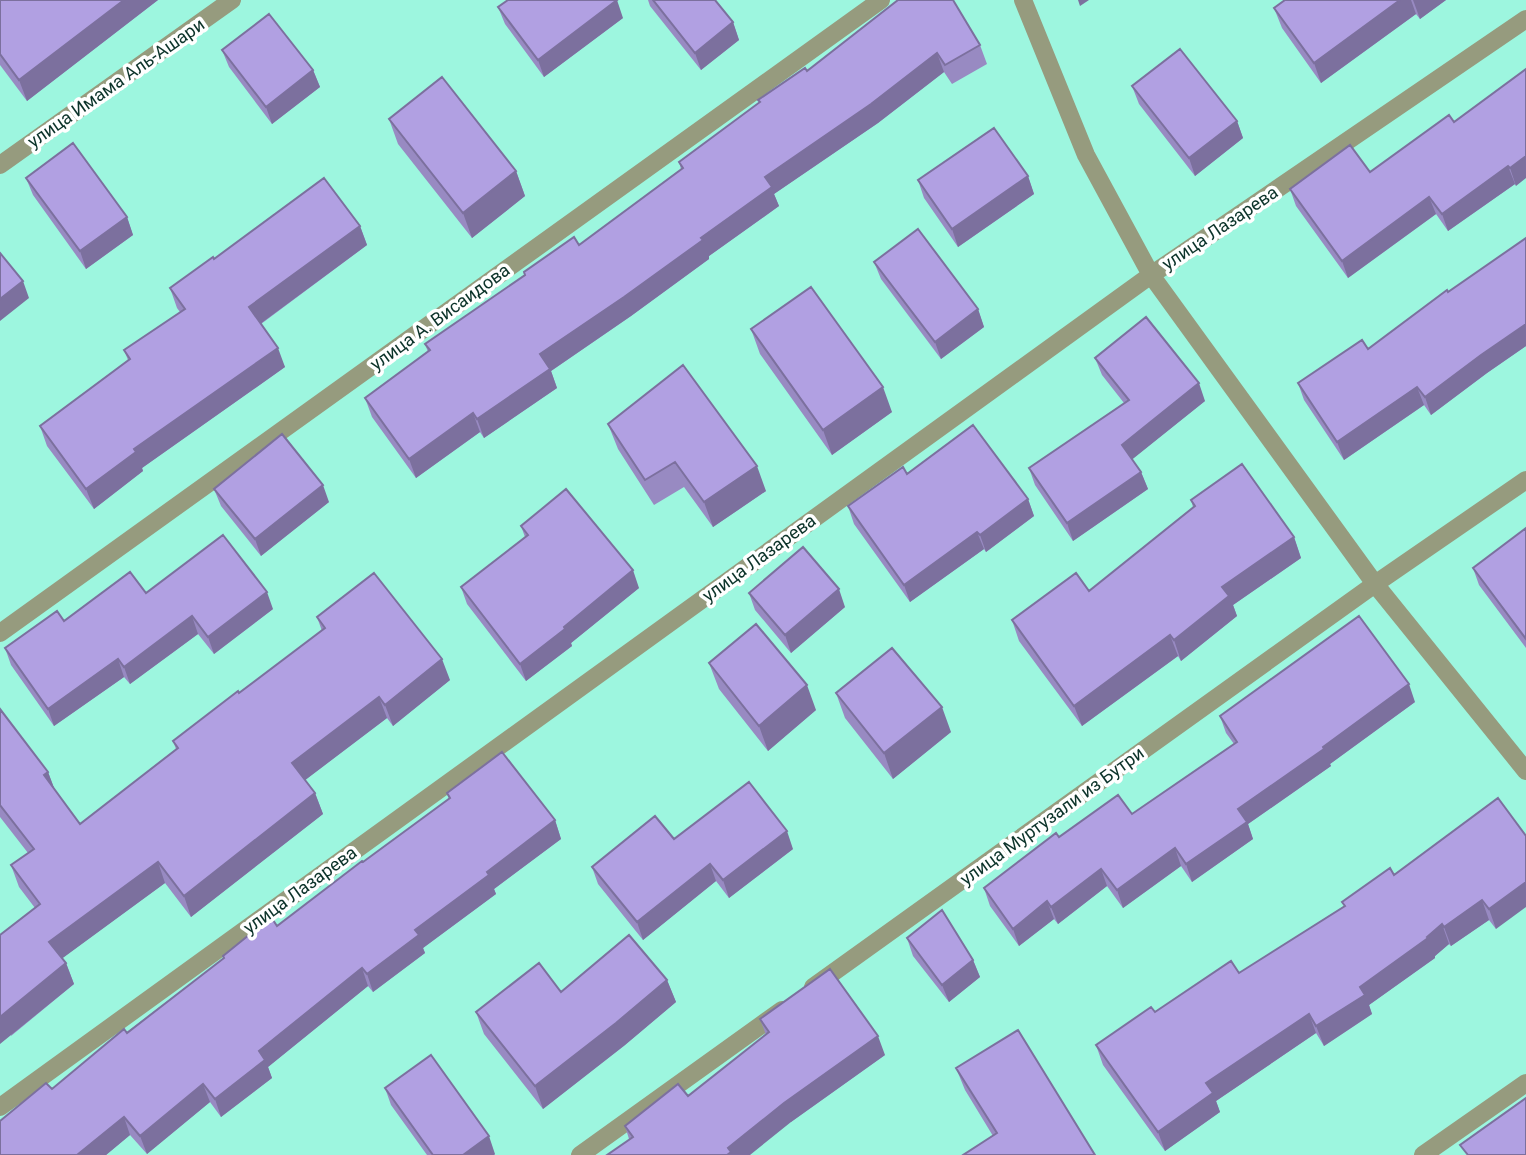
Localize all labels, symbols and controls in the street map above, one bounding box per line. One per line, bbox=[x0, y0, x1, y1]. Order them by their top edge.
street label: улица Имама Аль-Ашари bbox=[23, 13, 208, 152]
street label: улица Лазарева bbox=[1158, 181, 1282, 274]
street label: улица А. Висаидова bbox=[366, 259, 514, 374]
street label: улица Лазарева bbox=[698, 509, 820, 606]
street label: улица Муртузали из Бутри bbox=[956, 742, 1148, 889]
street label: улица Лазарева bbox=[239, 841, 361, 938]

